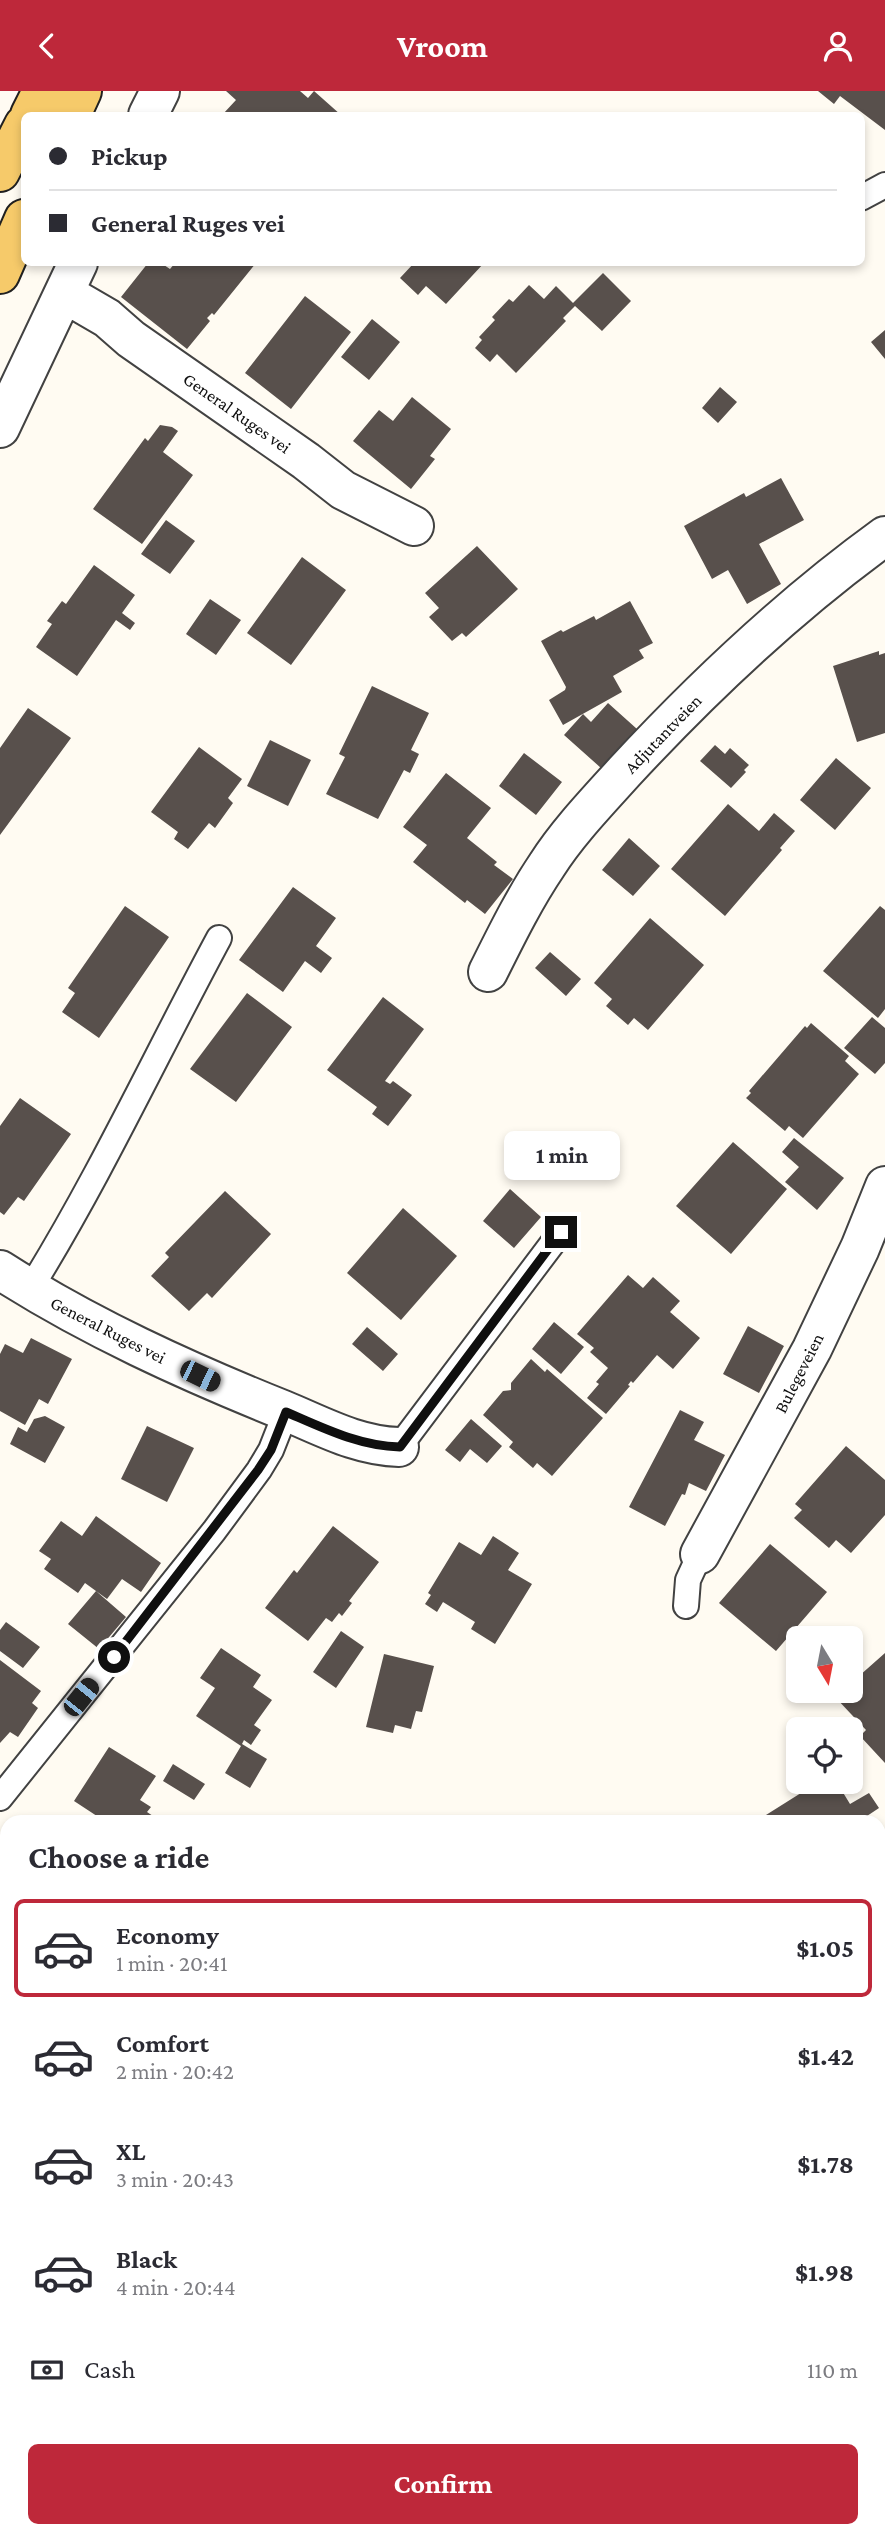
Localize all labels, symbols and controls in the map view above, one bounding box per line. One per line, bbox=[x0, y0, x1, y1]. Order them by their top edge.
icon: back bbox=[28, 27, 66, 65]
icon: person bbox=[819, 27, 857, 65]
text: Vroom bbox=[397, 28, 488, 64]
text: Pickup bbox=[91, 142, 168, 171]
text: General Ruges vei bbox=[91, 209, 285, 238]
street label: General Ruges vei bbox=[179, 369, 295, 458]
street label: Adjutantveien bbox=[620, 690, 706, 778]
callout: 1 min bbox=[503, 1131, 619, 1179]
text: 1 min bbox=[536, 1142, 588, 1168]
route end bbox=[545, 1216, 577, 1248]
street label: General Ruges vei bbox=[47, 1292, 169, 1368]
street label: Bulegeveien bbox=[770, 1329, 828, 1416]
car bbox=[177, 1357, 224, 1395]
north arrow bbox=[786, 1626, 863, 1703]
map controls bbox=[786, 1626, 863, 1794]
route start bbox=[98, 1641, 130, 1673]
car bbox=[60, 1674, 103, 1720]
button: locate bbox=[786, 1717, 863, 1794]
text: Choose a ride bbox=[28, 1839, 209, 1875]
icon: car bbox=[32, 1917, 95, 1980]
text: Economy bbox=[116, 1921, 219, 1950]
text: $1.05 bbox=[796, 1934, 854, 1963]
text: 1 min · 20:41 bbox=[116, 1950, 228, 1976]
icon: car bbox=[32, 2025, 95, 2088]
text: Comfort bbox=[116, 2029, 209, 2058]
text: $1.42 bbox=[797, 2042, 854, 2071]
text: 2 min · 20:42 bbox=[116, 2058, 234, 2084]
icon: car bbox=[32, 2133, 95, 2196]
text: XL bbox=[116, 2137, 145, 2166]
text: $1.78 bbox=[797, 2150, 854, 2179]
text: 3 min · 20:43 bbox=[116, 2166, 234, 2192]
icon: car bbox=[32, 2241, 95, 2304]
text: Black bbox=[116, 2245, 177, 2274]
text: $1.98 bbox=[795, 2258, 854, 2287]
text: 4 min · 20:44 bbox=[116, 2274, 236, 2300]
icon: cash bbox=[28, 2351, 66, 2389]
text: Cash bbox=[84, 2355, 135, 2384]
text: 110 m bbox=[807, 2357, 858, 2383]
button: Confirm bbox=[28, 2444, 858, 2524]

